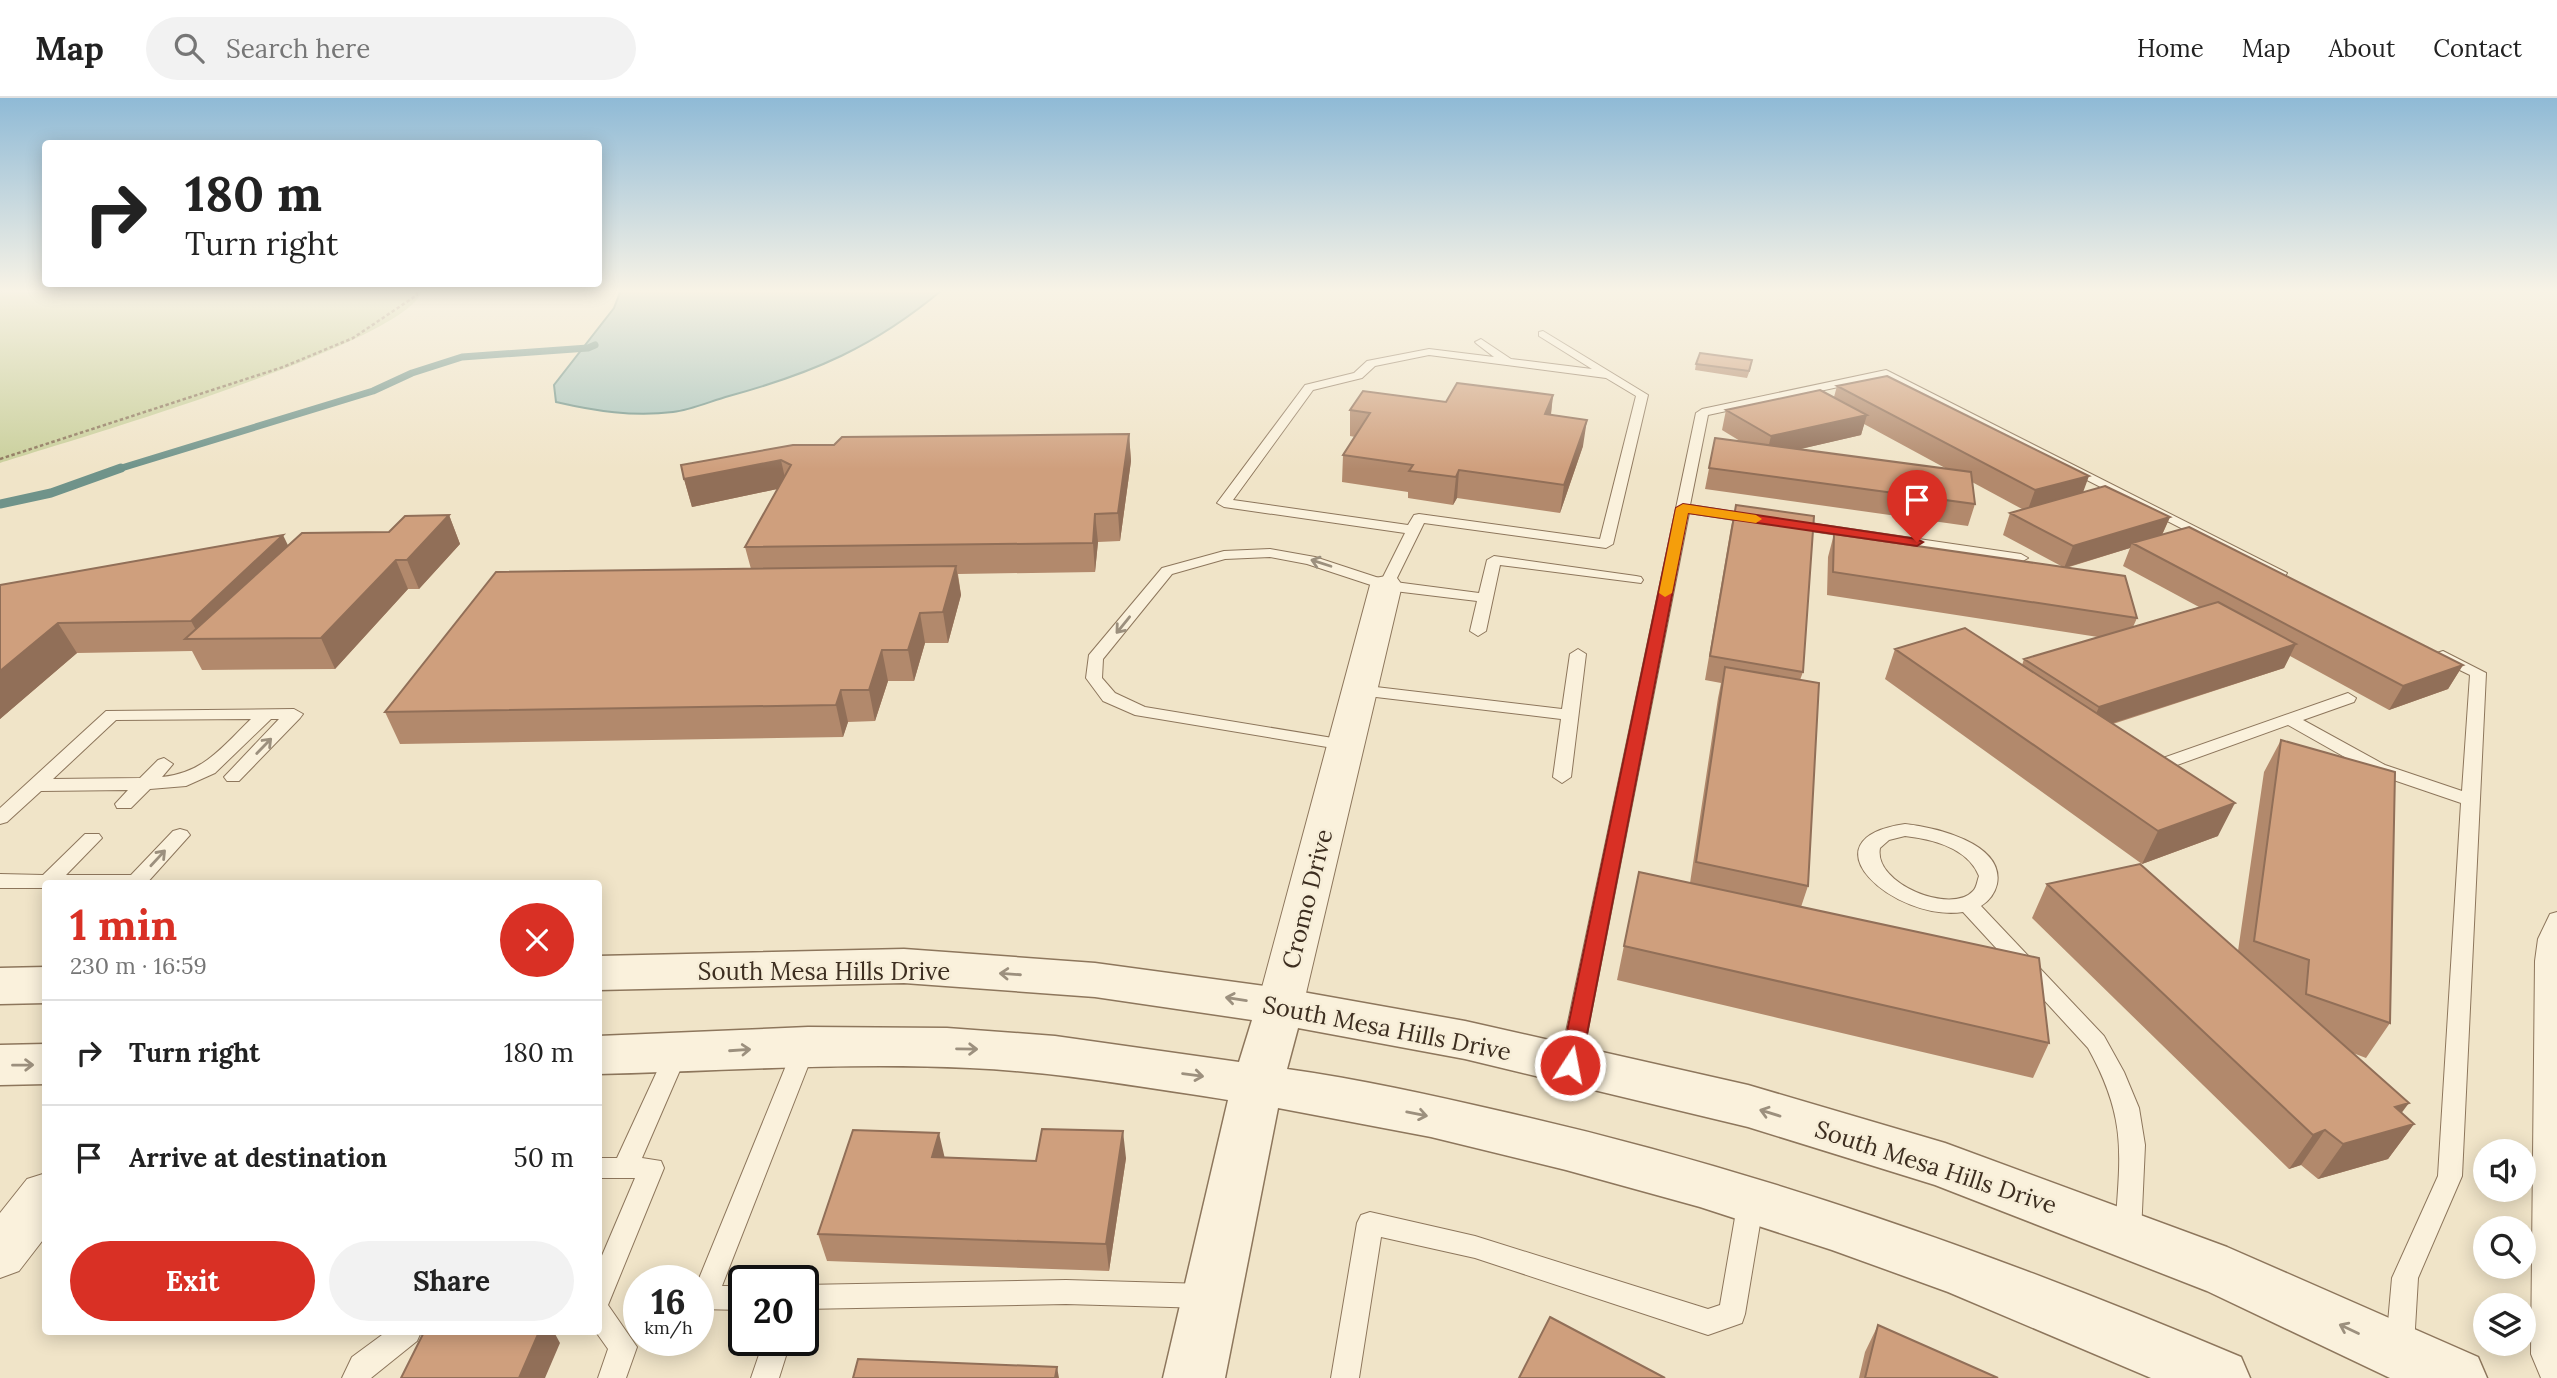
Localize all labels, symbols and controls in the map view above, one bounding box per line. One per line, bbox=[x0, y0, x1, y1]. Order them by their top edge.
search box bbox=[146, 17, 636, 80]
text: Map bbox=[35, 27, 104, 69]
icon: search bbox=[170, 29, 208, 67]
text: Search here bbox=[226, 32, 370, 65]
text: Home bbox=[2137, 33, 2204, 64]
text: Map bbox=[2242, 33, 2291, 64]
text: About bbox=[2329, 33, 2395, 64]
text: Contact bbox=[2433, 33, 2522, 64]
text: 180 m bbox=[185, 162, 322, 224]
icon: right bbox=[70, 168, 161, 259]
text: Turn right bbox=[185, 223, 338, 264]
pin bbox=[1887, 470, 1947, 542]
icon: arrive bbox=[1898, 481, 1936, 519]
one-way arrow bbox=[1311, 556, 1333, 568]
one-way arrow bbox=[1115, 615, 1130, 633]
one-way arrow bbox=[255, 738, 272, 755]
street label: Cromo Drive bbox=[1275, 826, 1339, 972]
one-way arrow bbox=[150, 850, 167, 867]
text: 1 min bbox=[70, 898, 177, 952]
button: close bbox=[500, 903, 574, 977]
text: 230 m · 16:59 bbox=[70, 951, 207, 980]
street label: South Mesa Hills Drive bbox=[698, 956, 950, 987]
one-way arrow bbox=[999, 967, 1022, 980]
street label: South Mesa Hills Drive bbox=[1260, 989, 1514, 1067]
one-way arrow bbox=[1225, 992, 1248, 1005]
position arrow bbox=[1533, 1028, 1607, 1102]
icon: right bbox=[70, 1034, 108, 1072]
text: Turn right bbox=[129, 1036, 260, 1069]
text: 180 m bbox=[504, 1036, 574, 1069]
one-way arrow bbox=[956, 1042, 979, 1056]
one-way arrow bbox=[728, 1043, 751, 1056]
one-way arrow bbox=[11, 1058, 34, 1071]
one-way arrow bbox=[1182, 1068, 1204, 1081]
one-way arrow bbox=[1759, 1105, 1781, 1118]
one-way arrow bbox=[1405, 1108, 1428, 1121]
street label: South Mesa Hills Drive bbox=[1811, 1113, 2061, 1221]
icon: arrive bbox=[70, 1139, 108, 1177]
map controls bbox=[2473, 1139, 2536, 1356]
button: sound bbox=[2473, 1139, 2536, 1202]
text: Arrive at destination bbox=[129, 1141, 387, 1174]
text: 50 m bbox=[514, 1141, 574, 1174]
button: search bbox=[2473, 1216, 2536, 1279]
button: Exit bbox=[70, 1241, 315, 1321]
button: Share bbox=[329, 1241, 574, 1321]
speed limit sign: 20 bbox=[728, 1265, 819, 1356]
text: 16 bbox=[651, 1279, 686, 1324]
button: layers bbox=[2473, 1293, 2536, 1356]
text: km/h bbox=[644, 1316, 693, 1339]
one-way arrow bbox=[2339, 1322, 2360, 1335]

